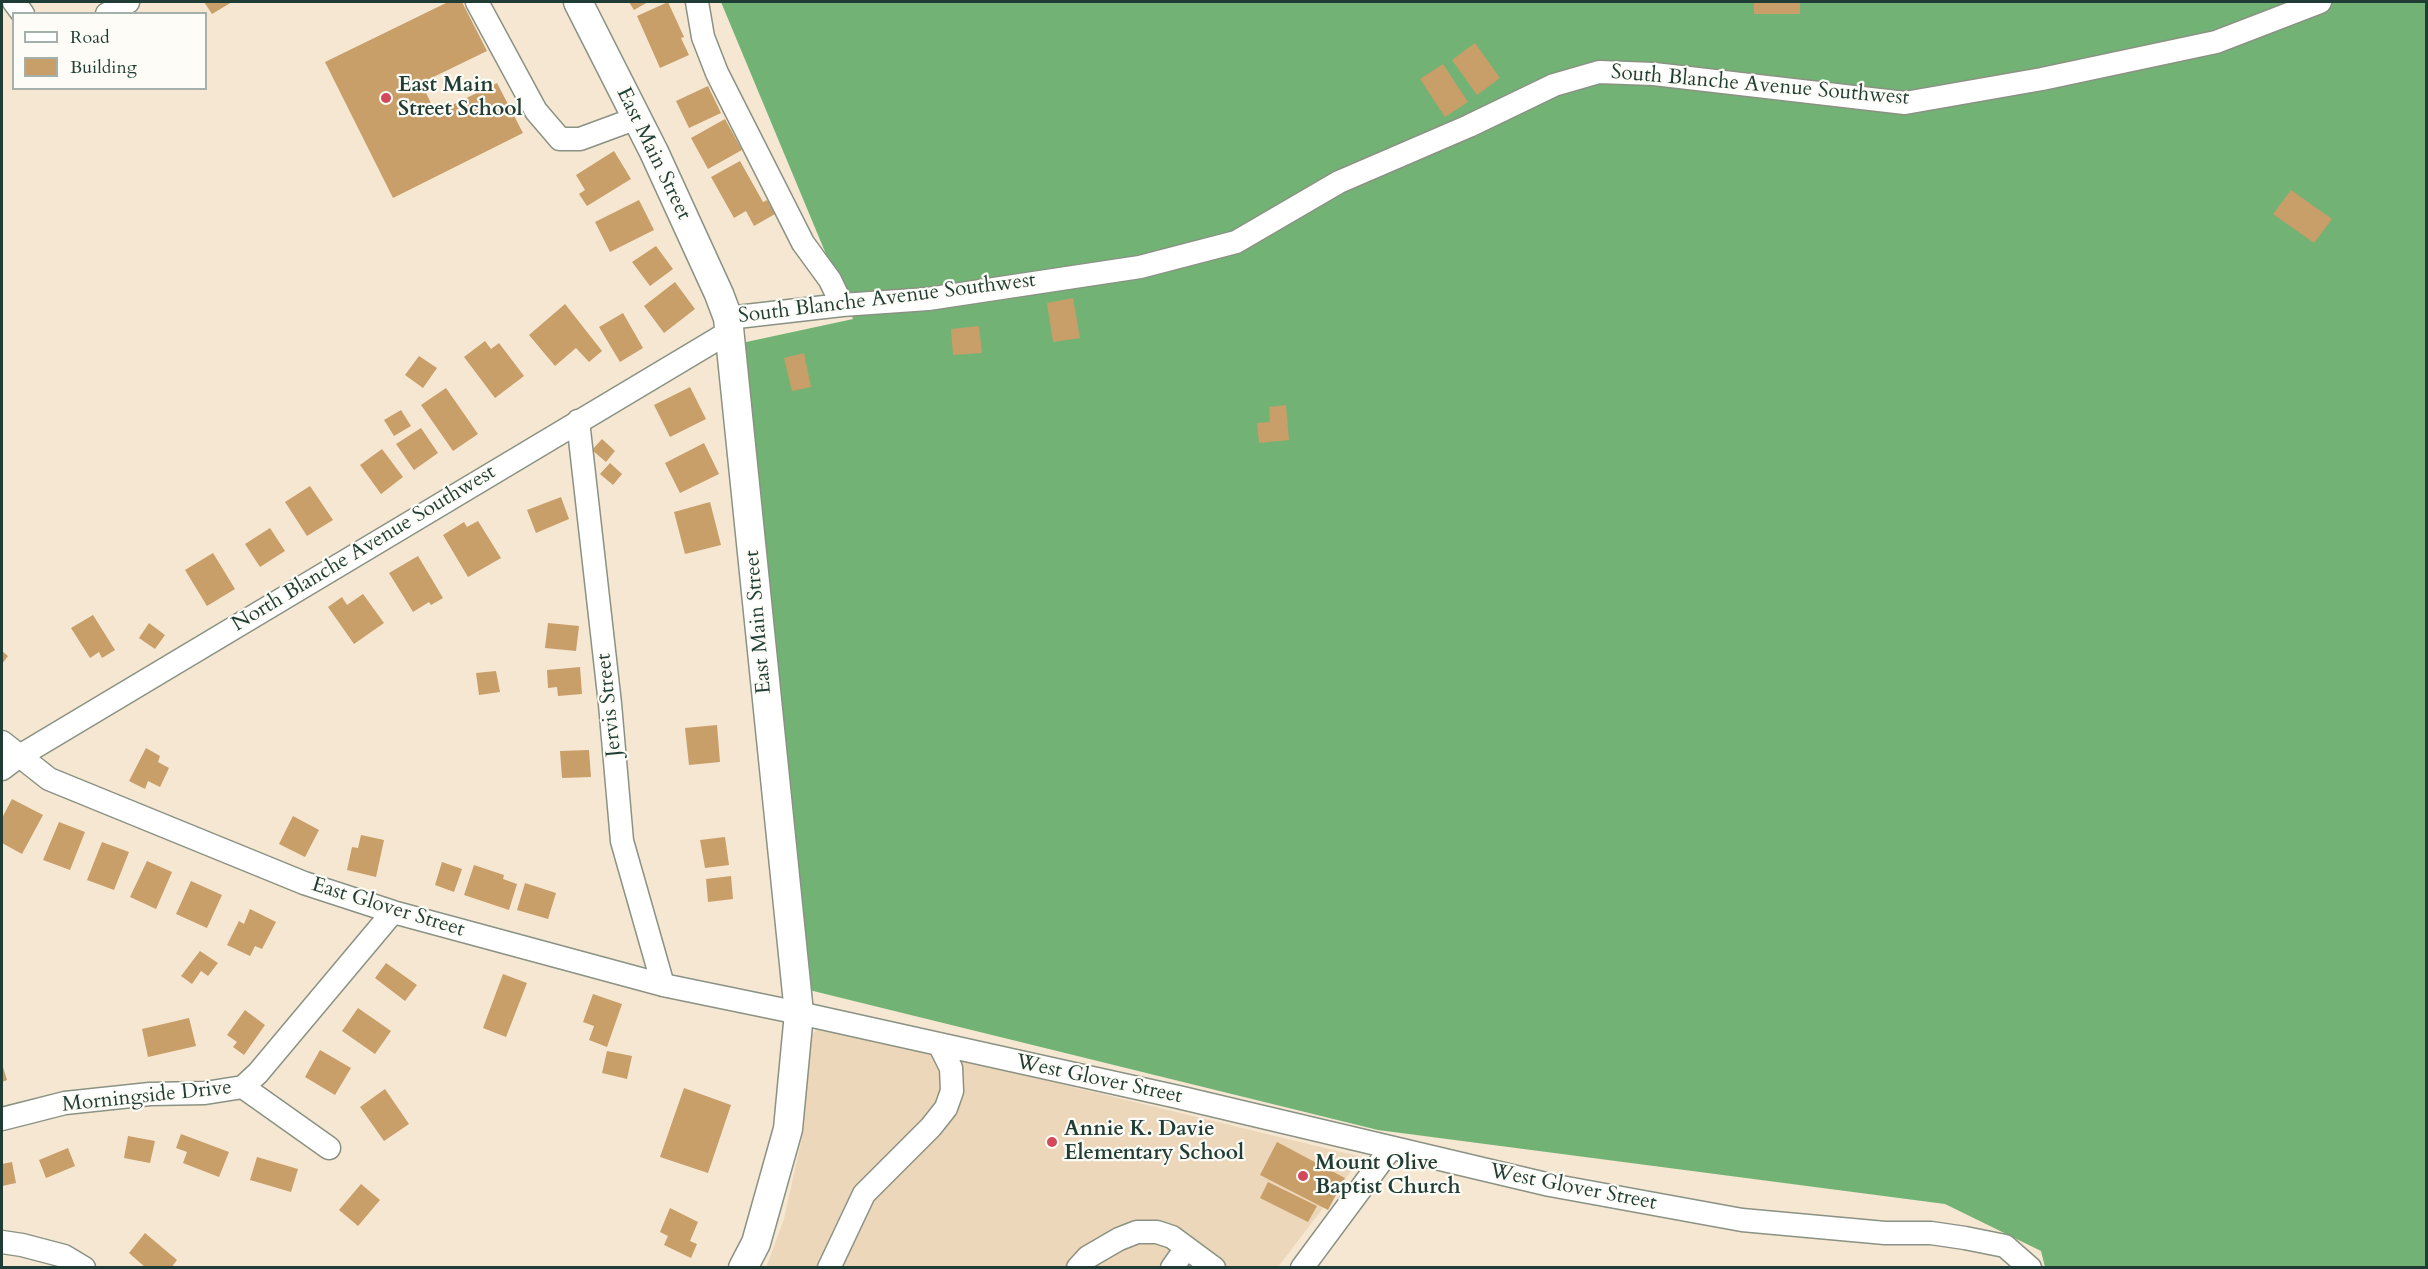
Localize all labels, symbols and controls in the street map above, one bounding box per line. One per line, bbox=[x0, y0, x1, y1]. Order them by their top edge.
legend bbox=[12, 12, 207, 90]
text: Road bbox=[70, 25, 110, 50]
text: Building bbox=[70, 55, 137, 80]
street label: South Blanche Avenue Southwest bbox=[1610, 60, 1910, 112]
place label: East Main Street School bbox=[398, 73, 523, 123]
street label: East Main Street bbox=[610, 84, 696, 224]
marker: East Main Street School bbox=[379, 91, 393, 105]
street label: South Blanche Avenue Southwest bbox=[737, 268, 1037, 330]
street label: North Blanche Avenue Southwest bbox=[228, 460, 500, 638]
street label: East Main Street bbox=[740, 549, 778, 695]
street label: Jervis Street bbox=[592, 652, 628, 758]
street label: East Glover Street bbox=[308, 873, 468, 943]
street label: West Glover Street bbox=[1014, 1050, 1184, 1110]
street label: Morningside Drive bbox=[61, 1076, 233, 1118]
place label: Annie K. Davie Elementary School bbox=[1064, 1117, 1244, 1167]
marker: Annie K. Davie Elementary School bbox=[1045, 1135, 1059, 1149]
place label: Mount Olive Baptist Church bbox=[1315, 1151, 1460, 1201]
street label: West Glover Street bbox=[1487, 1159, 1659, 1217]
marker: Mount Olive Baptist Church bbox=[1296, 1169, 1310, 1183]

